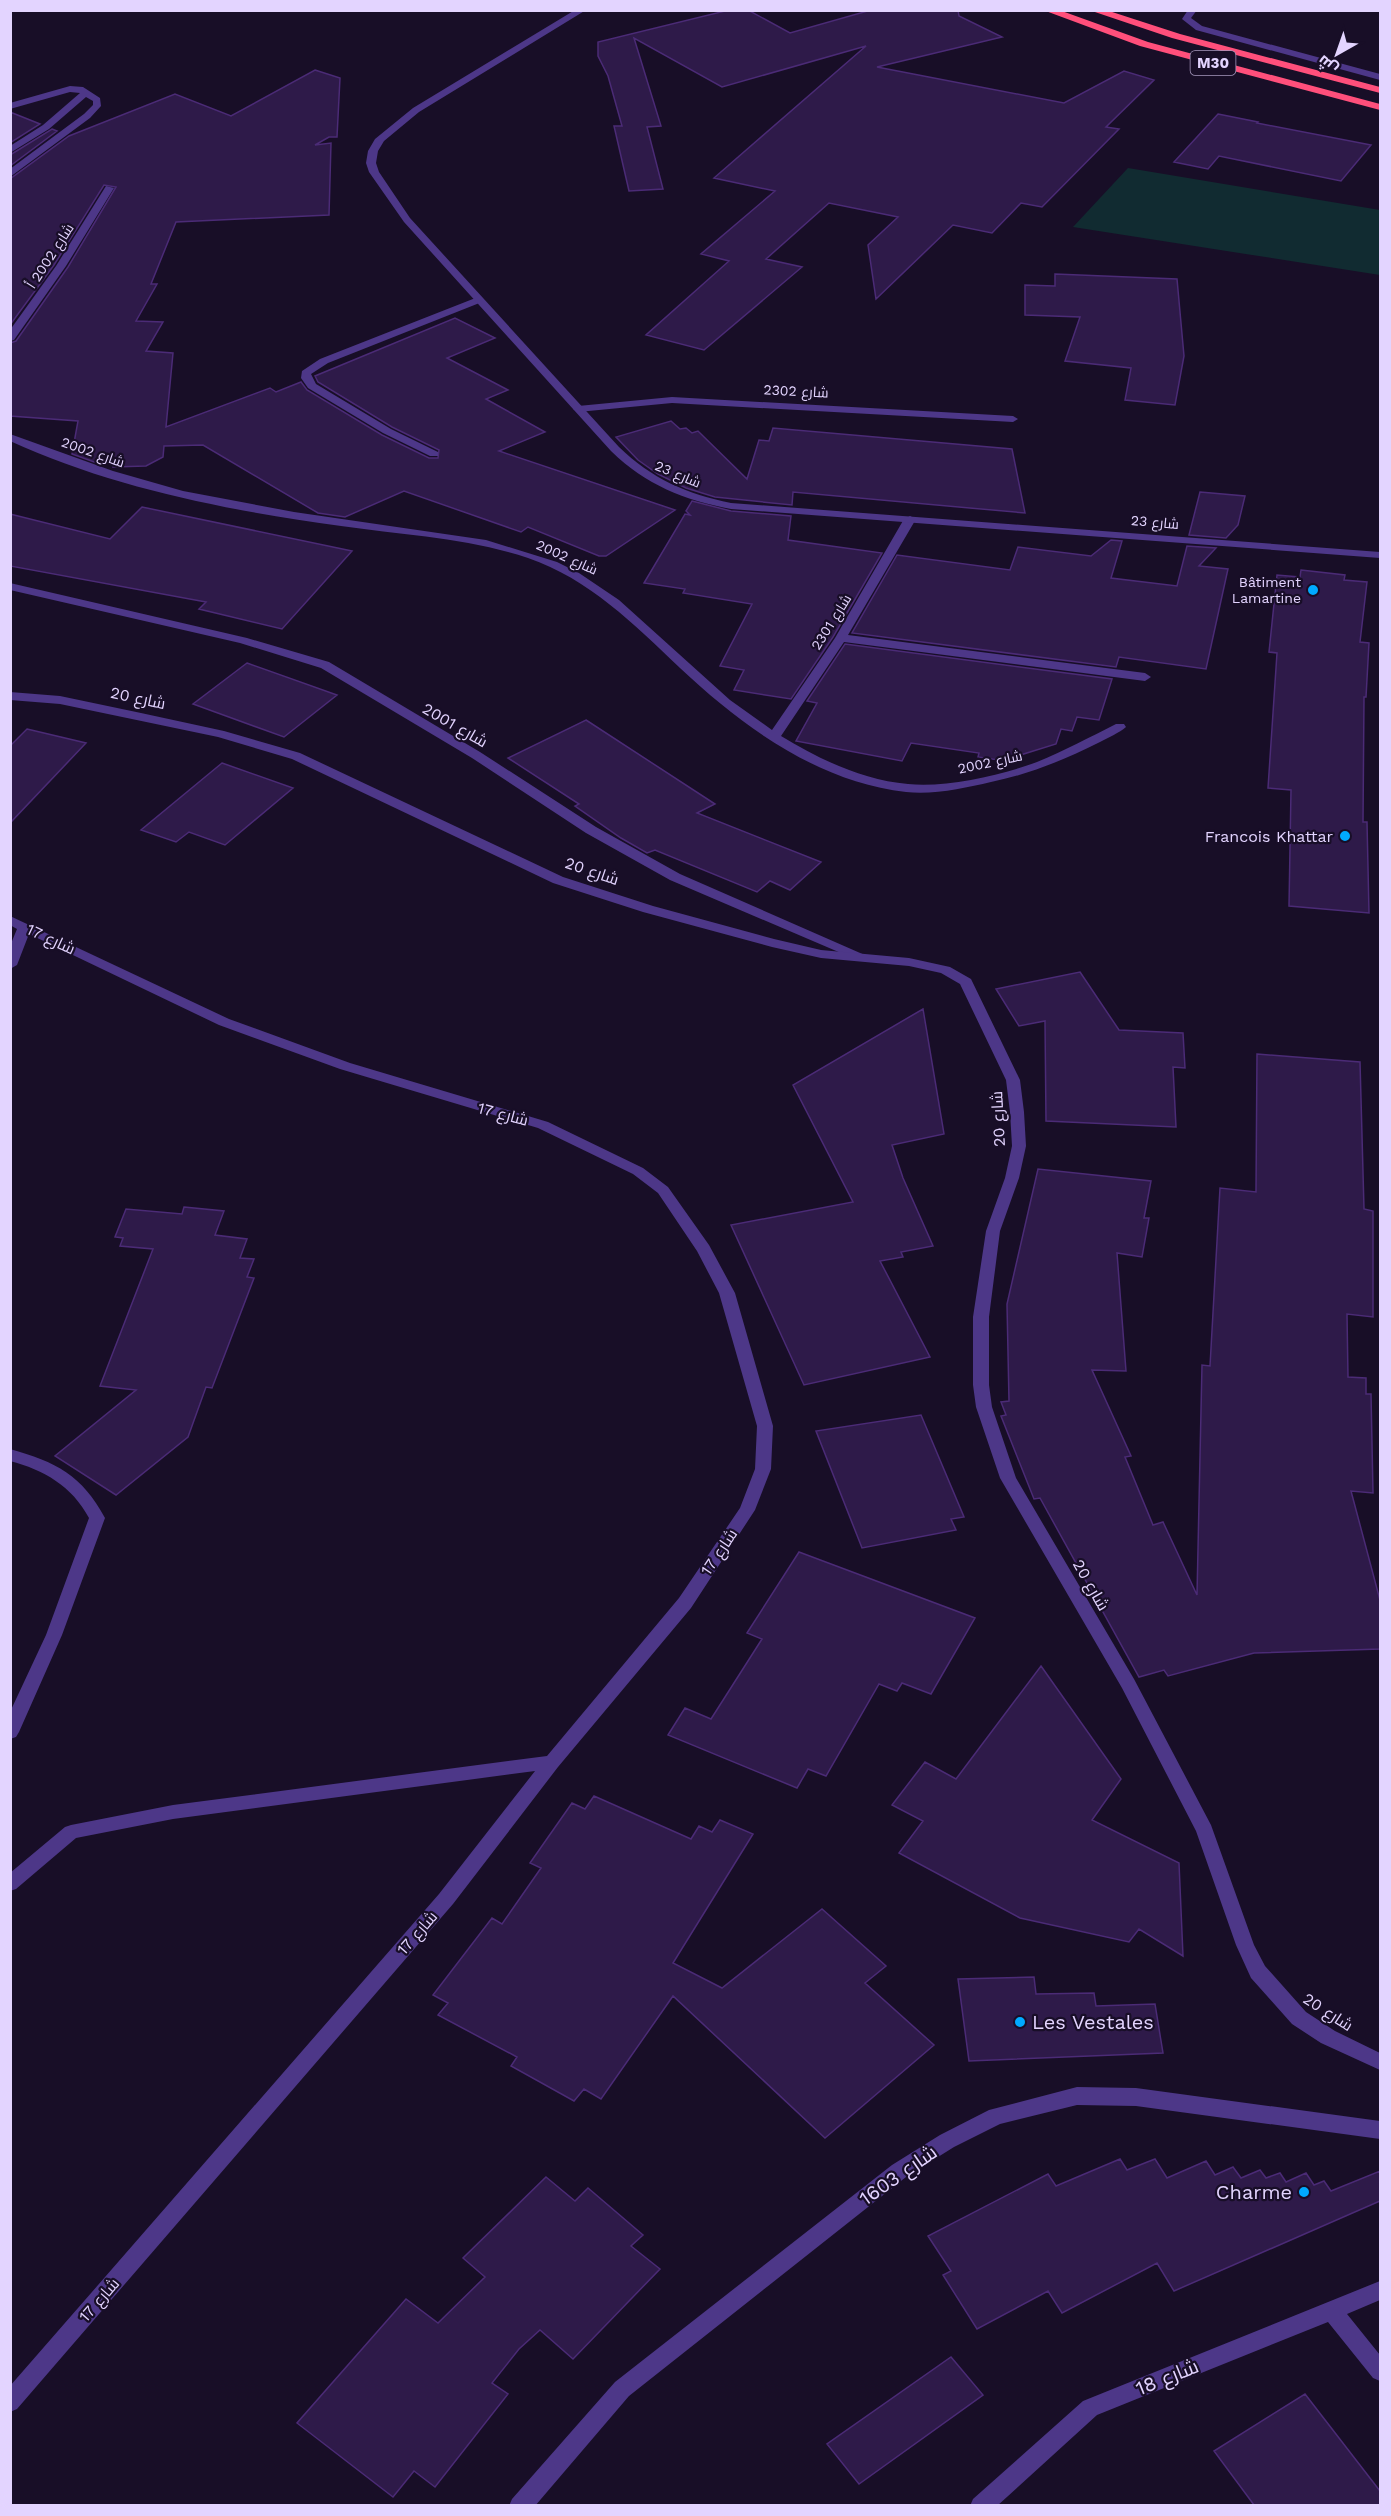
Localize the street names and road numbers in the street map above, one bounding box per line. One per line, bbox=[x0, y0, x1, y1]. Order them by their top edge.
road number: M30 bbox=[1190, 51, 1236, 75]
street label: شارع 2002 أ bbox=[22, 220, 78, 292]
street label: شارع 2302 bbox=[763, 381, 829, 402]
street label: شارع 2002 bbox=[59, 434, 127, 471]
street label: شارع 23 bbox=[652, 457, 703, 492]
street label: شارع 23 bbox=[1130, 512, 1180, 533]
street label: شارع 2002 bbox=[533, 536, 600, 579]
street label: شارع 2301 bbox=[808, 591, 855, 653]
street label: شارع 20 bbox=[108, 683, 167, 715]
street label: شارع 2001 bbox=[418, 699, 491, 753]
street label: شارع 2002 bbox=[956, 747, 1024, 778]
street label: شارع 20 bbox=[562, 853, 621, 891]
street label: شارع 17 bbox=[23, 919, 78, 960]
street label: شارع 20 bbox=[987, 1091, 1011, 1147]
street label: شارع 17 bbox=[475, 1098, 530, 1132]
street label: شارع 17 bbox=[697, 1525, 743, 1580]
street label: شارع 20 bbox=[1067, 1556, 1113, 1615]
street label: شارع 17 bbox=[393, 1907, 443, 1960]
street label: شارع 20 bbox=[1298, 1989, 1357, 2037]
street label: شارع 1603 bbox=[855, 2140, 943, 2212]
street label: شارع 17 bbox=[75, 2274, 125, 2327]
street label: شارع 18 bbox=[1132, 2354, 1203, 2402]

